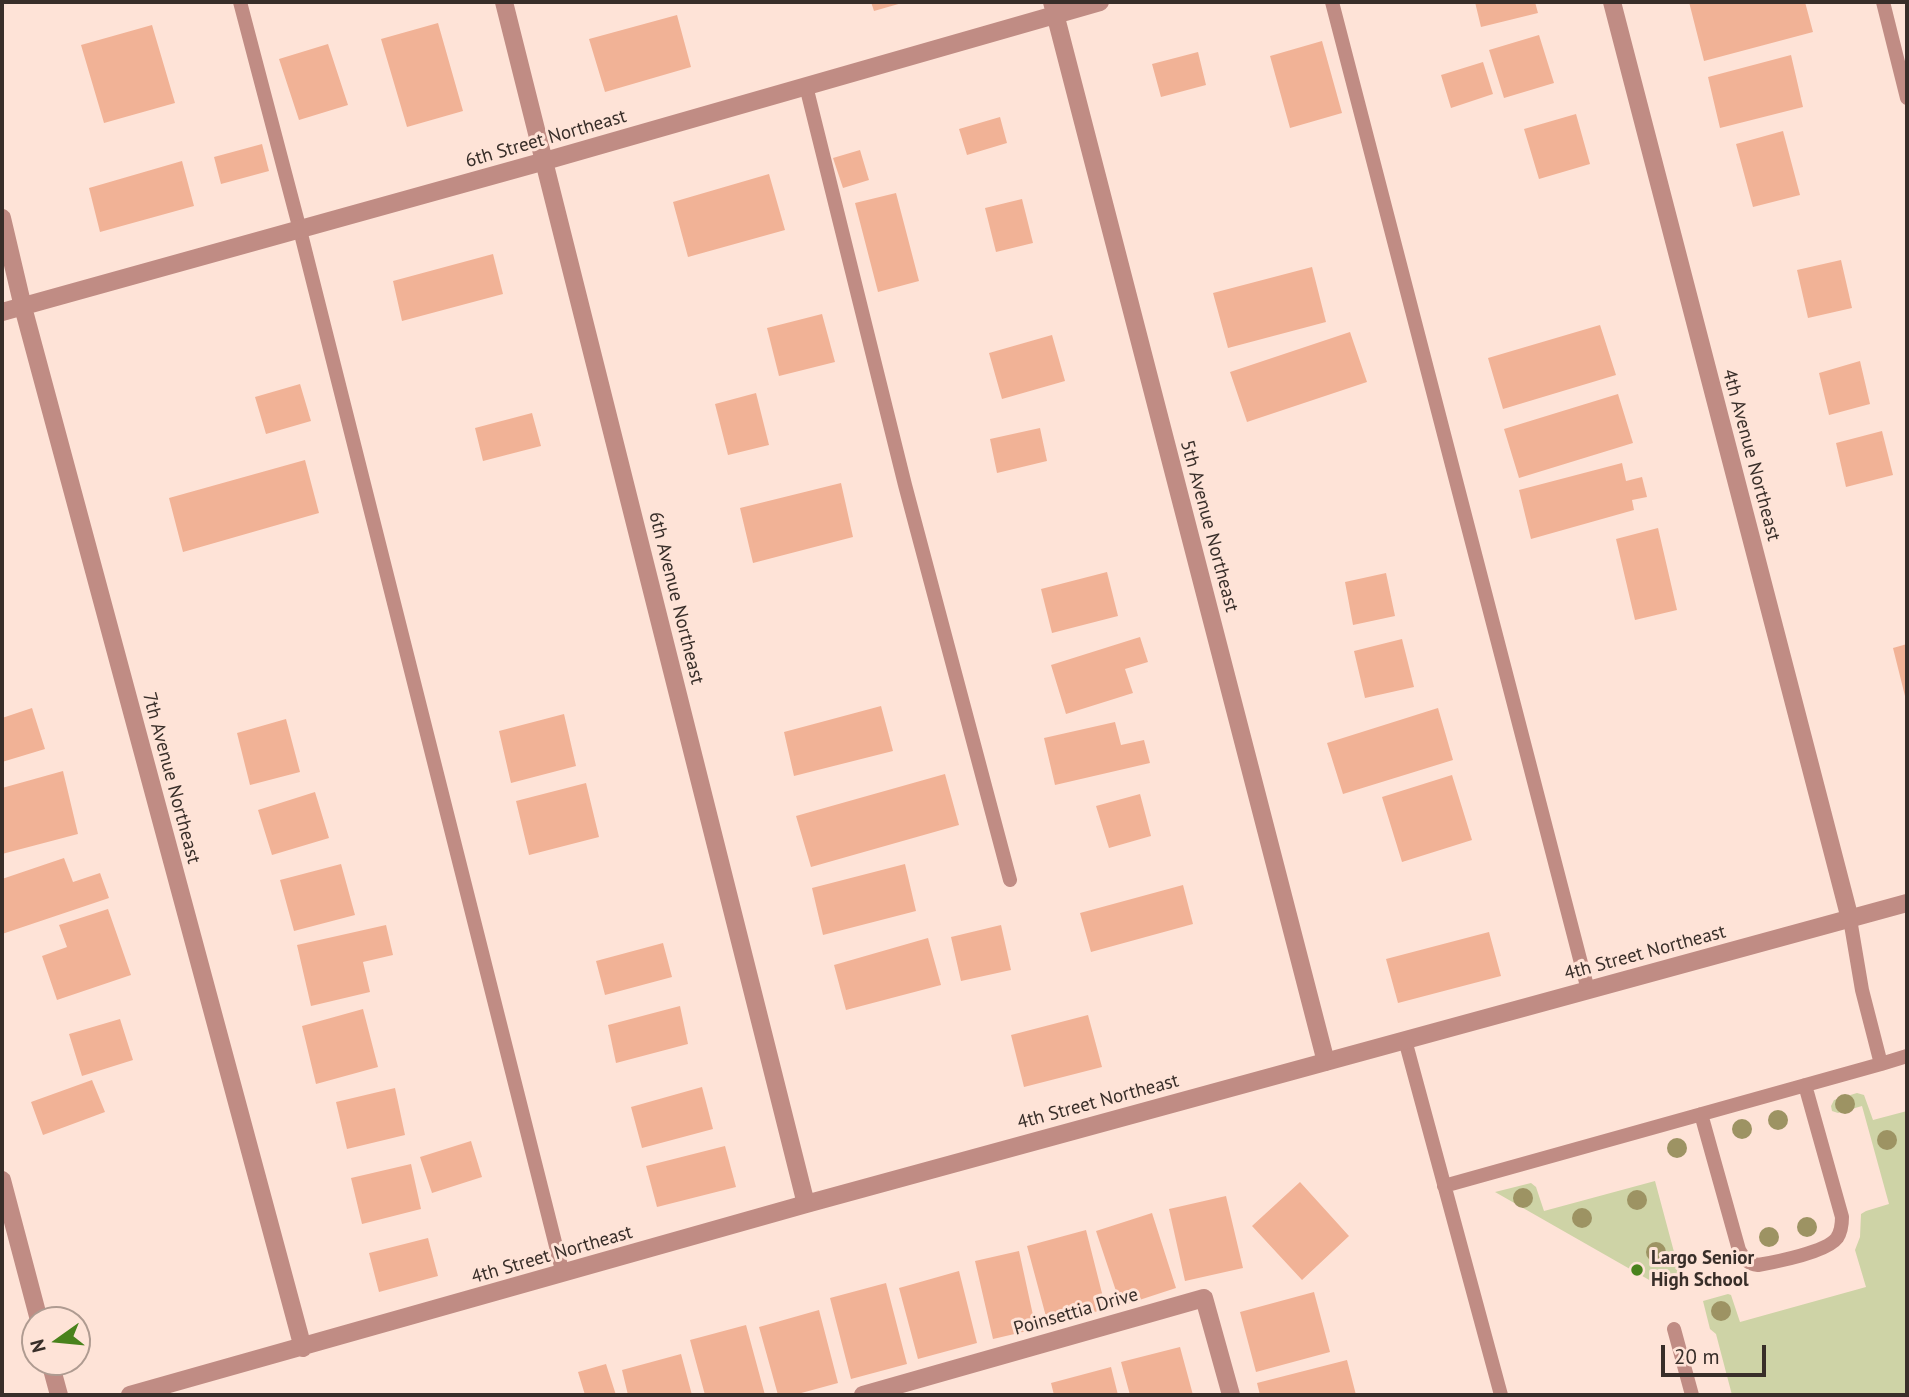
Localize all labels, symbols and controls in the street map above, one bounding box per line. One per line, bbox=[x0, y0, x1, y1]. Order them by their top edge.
street label: 6th Street Northeast bbox=[463, 105, 629, 173]
street label: 4th Avenue Northeast bbox=[1717, 367, 1785, 543]
street label: 5th Avenue Northeast bbox=[1175, 438, 1243, 614]
street label: 6th Avenue Northeast bbox=[644, 509, 708, 687]
street label: 7th Avenue Northeast bbox=[137, 690, 205, 866]
street label: 4th Street Northeast bbox=[1562, 920, 1728, 986]
street label: 4th Street Northeast bbox=[1015, 1069, 1181, 1135]
street label: 4th Street Northeast bbox=[469, 1221, 635, 1289]
place label: Largo Senior High School bbox=[1651, 1248, 1754, 1292]
marker: Largo Senior High School bbox=[1629, 1262, 1645, 1278]
street label: Poinsettia Drive bbox=[1011, 1283, 1141, 1341]
north arrow bbox=[21, 1306, 91, 1376]
scale bar bbox=[1664, 1330, 1769, 1374]
text: N bbox=[24, 1337, 51, 1355]
text: 20 m bbox=[1674, 1343, 1720, 1370]

